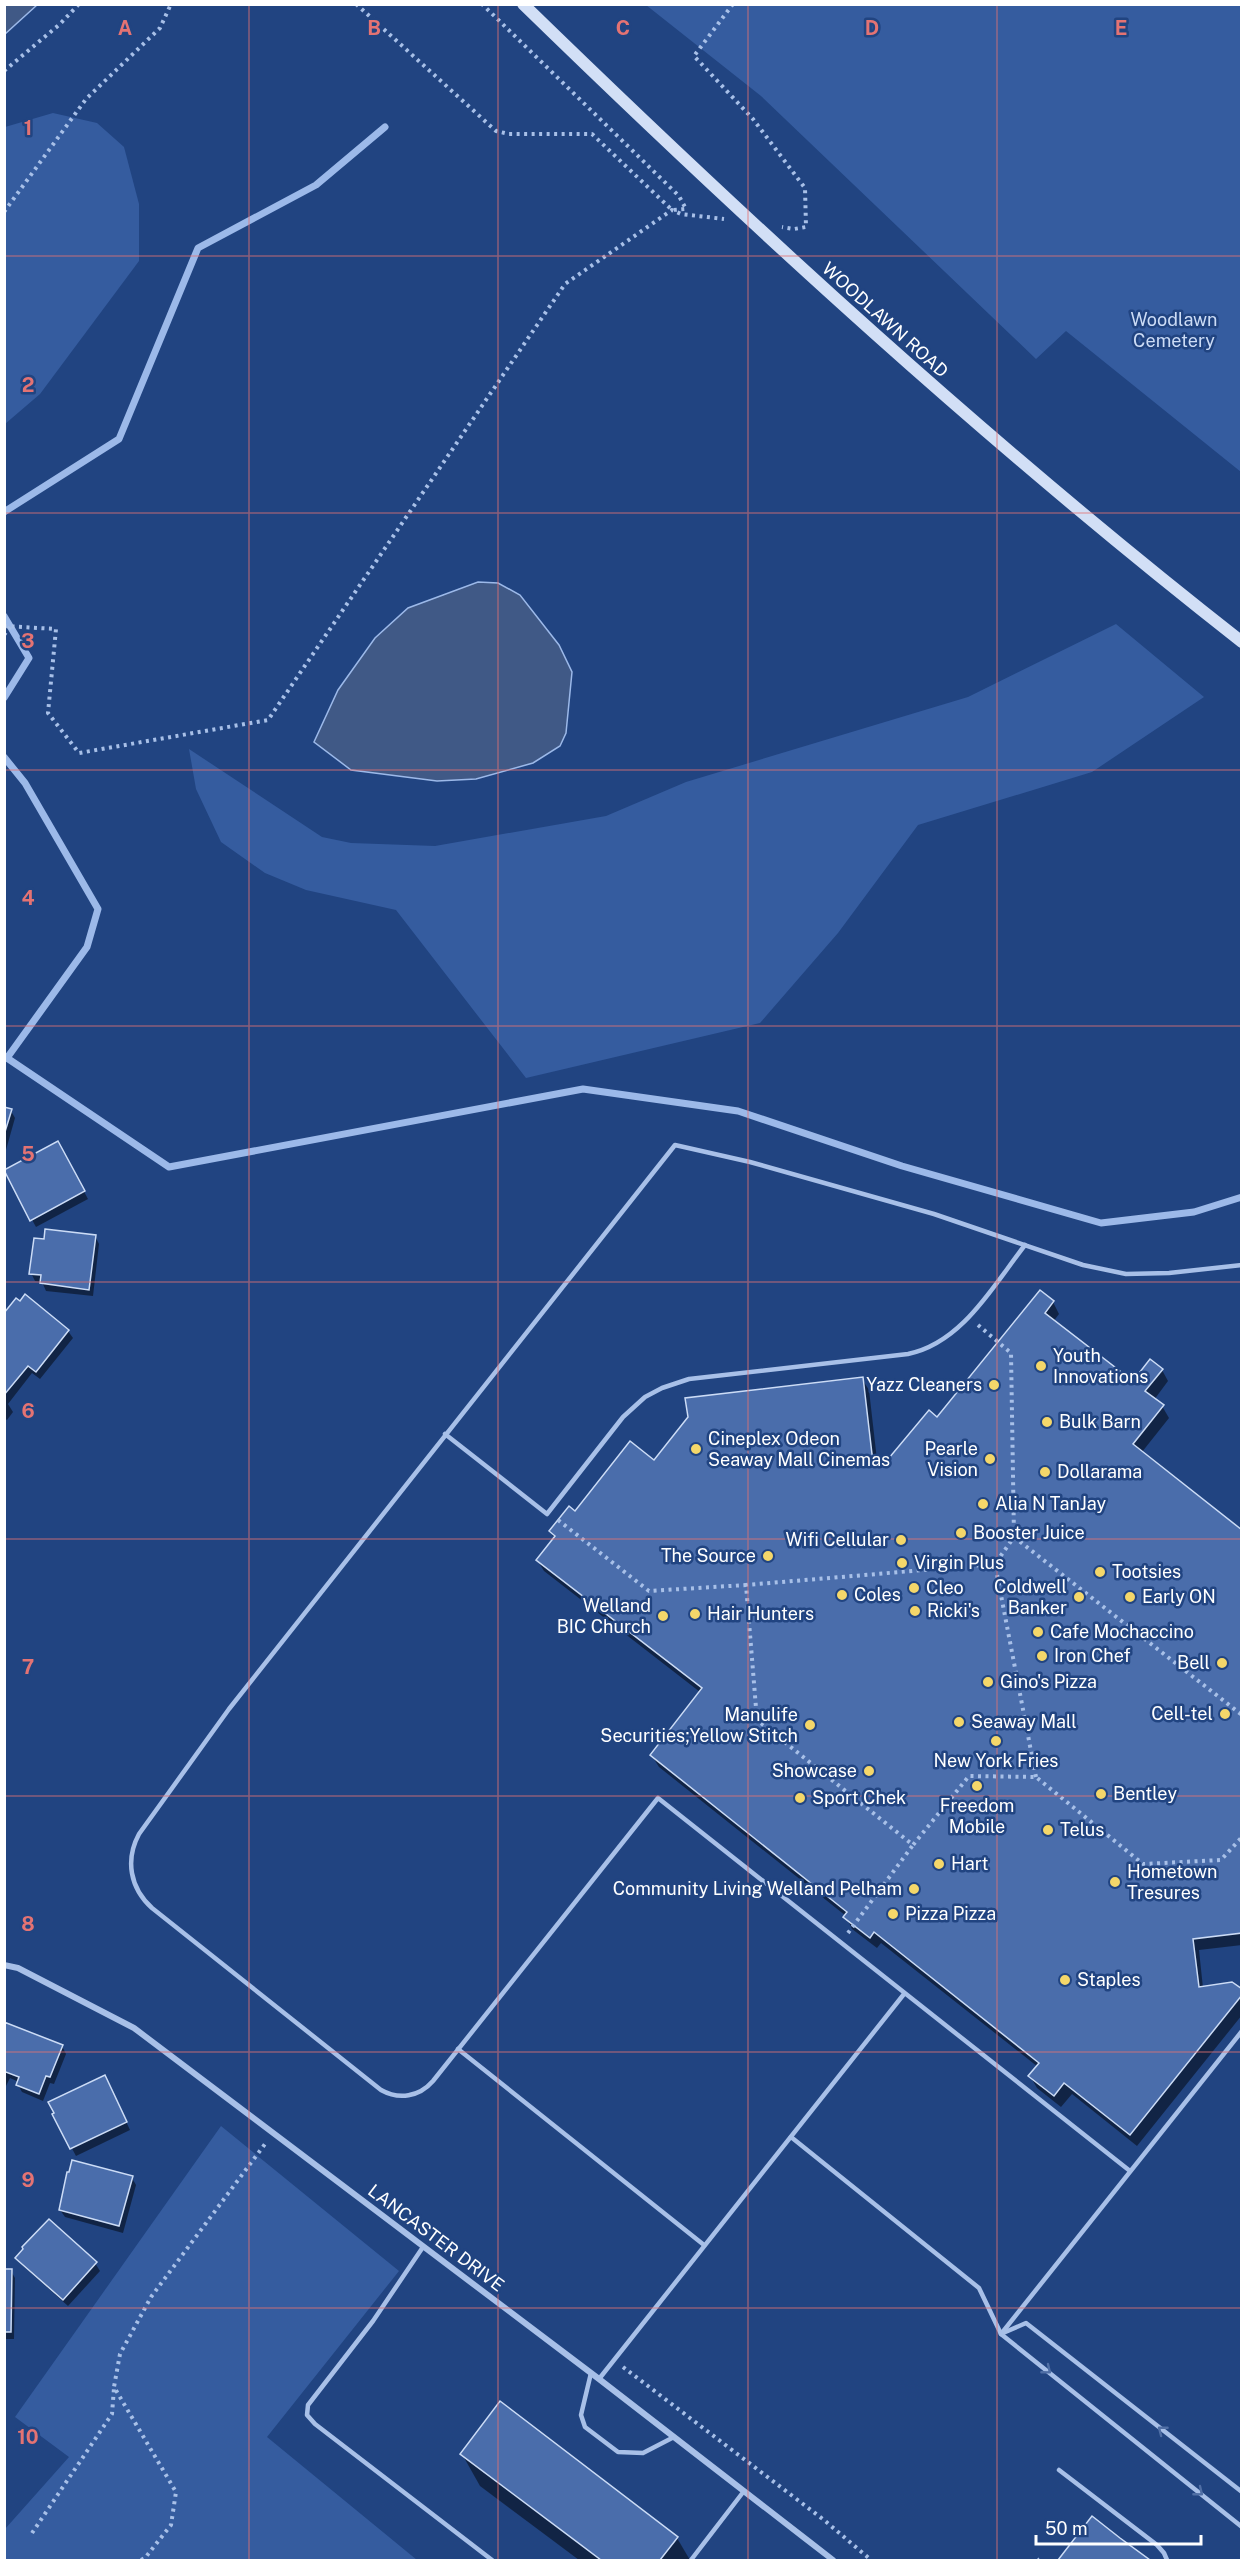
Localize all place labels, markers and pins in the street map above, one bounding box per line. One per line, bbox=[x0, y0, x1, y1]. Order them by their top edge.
place label: Youth Innovations bbox=[1053, 1345, 1148, 1387]
marker: Youth Innovations bbox=[1034, 1359, 1048, 1373]
place label: Yazz Cleaners bbox=[866, 1374, 982, 1395]
marker: Yazz Cleaners bbox=[987, 1378, 1001, 1392]
place label: Bulk Barn bbox=[1059, 1411, 1141, 1432]
marker: Bulk Barn bbox=[1040, 1415, 1054, 1429]
place label: Cineplex Odeon Seaway Mall Cinemas bbox=[708, 1428, 890, 1470]
place label: Pearle Vision bbox=[924, 1438, 978, 1480]
marker: Cineplex Odeon Seaway Mall Cinemas bbox=[689, 1442, 703, 1456]
marker: Pearle Vision bbox=[983, 1452, 997, 1466]
place label: Dollarama bbox=[1057, 1461, 1142, 1482]
marker: Dollarama bbox=[1038, 1465, 1052, 1479]
place label: Alia N TanJay bbox=[995, 1493, 1106, 1514]
marker: Alia N TanJay bbox=[976, 1497, 990, 1511]
place label: Booster Juice bbox=[973, 1522, 1085, 1543]
marker: Booster Juice bbox=[954, 1526, 968, 1540]
place label: Wifi Cellular bbox=[786, 1529, 889, 1550]
marker: Wifi Cellular bbox=[894, 1533, 908, 1547]
place label: The Source bbox=[661, 1545, 756, 1566]
marker: The Source bbox=[761, 1549, 775, 1563]
place label: Virgin Plus bbox=[914, 1552, 1004, 1573]
marker: Virgin Plus bbox=[895, 1556, 909, 1570]
place label: Tootsies bbox=[1112, 1561, 1181, 1582]
marker: Tootsies bbox=[1093, 1565, 1107, 1579]
place label: Coldwell Banker bbox=[994, 1576, 1067, 1618]
place label: Cleo bbox=[926, 1577, 964, 1598]
marker: Cleo bbox=[907, 1581, 921, 1595]
place label: Coles bbox=[854, 1584, 901, 1605]
place label: Early ON bbox=[1142, 1586, 1216, 1607]
marker: Coles bbox=[835, 1588, 849, 1602]
marker: Coldwell Banker bbox=[1072, 1590, 1086, 1604]
marker: Early ON bbox=[1123, 1590, 1137, 1604]
place label: Welland BIC Church bbox=[557, 1595, 651, 1637]
place label: Ricki's bbox=[927, 1600, 980, 1621]
place label: Hair Hunters bbox=[707, 1603, 814, 1624]
marker: Ricki's bbox=[908, 1604, 922, 1618]
marker: Hair Hunters bbox=[688, 1607, 702, 1621]
marker: Welland BIC Church bbox=[656, 1609, 670, 1623]
place label: Cafe Mochaccino bbox=[1050, 1621, 1194, 1642]
marker: Cafe Mochaccino bbox=[1031, 1625, 1045, 1639]
place label: Iron Chef bbox=[1054, 1645, 1131, 1666]
marker: Iron Chef bbox=[1035, 1649, 1049, 1663]
place label: Bell bbox=[1177, 1652, 1210, 1673]
marker: Bell bbox=[1215, 1656, 1229, 1670]
place label: Gino's Pizza bbox=[1000, 1671, 1097, 1692]
marker: Gino's Pizza bbox=[981, 1675, 995, 1689]
place label: Cell-tel bbox=[1151, 1703, 1213, 1724]
place label: Manulife Securities;Yellow Stitch bbox=[600, 1704, 798, 1746]
marker: Cell-tel bbox=[1218, 1707, 1232, 1721]
place label: Seaway Mall bbox=[971, 1711, 1077, 1732]
marker: Seaway Mall bbox=[952, 1715, 966, 1729]
marker: Manulife Securities;Yellow Stitch bbox=[803, 1718, 817, 1732]
marker: New York Fries bbox=[989, 1734, 1003, 1748]
place label: New York Fries bbox=[934, 1750, 1058, 1771]
place label: Showcase bbox=[772, 1760, 857, 1781]
marker: Showcase bbox=[862, 1764, 876, 1778]
marker: Freedom Mobile bbox=[970, 1779, 984, 1793]
place label: Bentley bbox=[1113, 1783, 1177, 1804]
place label: Sport Chek bbox=[812, 1787, 906, 1808]
marker: Bentley bbox=[1094, 1787, 1108, 1801]
marker: Sport Chek bbox=[793, 1791, 807, 1805]
place label: Freedom Mobile bbox=[940, 1795, 1014, 1837]
place label: Telus bbox=[1060, 1819, 1104, 1840]
marker: Telus bbox=[1041, 1823, 1055, 1837]
place label: Hart bbox=[951, 1853, 988, 1874]
marker: Hart bbox=[932, 1857, 946, 1871]
place label: Hometown Tresures bbox=[1127, 1861, 1217, 1903]
marker: Hometown Tresures bbox=[1108, 1875, 1122, 1889]
place label: Community Living Welland Pelham bbox=[613, 1878, 902, 1899]
marker: Community Living Welland Pelham bbox=[907, 1882, 921, 1896]
place label: Pizza Pizza bbox=[905, 1903, 996, 1924]
marker: Pizza Pizza bbox=[886, 1907, 900, 1921]
place label: Staples bbox=[1077, 1969, 1141, 1990]
marker: Staples bbox=[1058, 1973, 1072, 1987]

